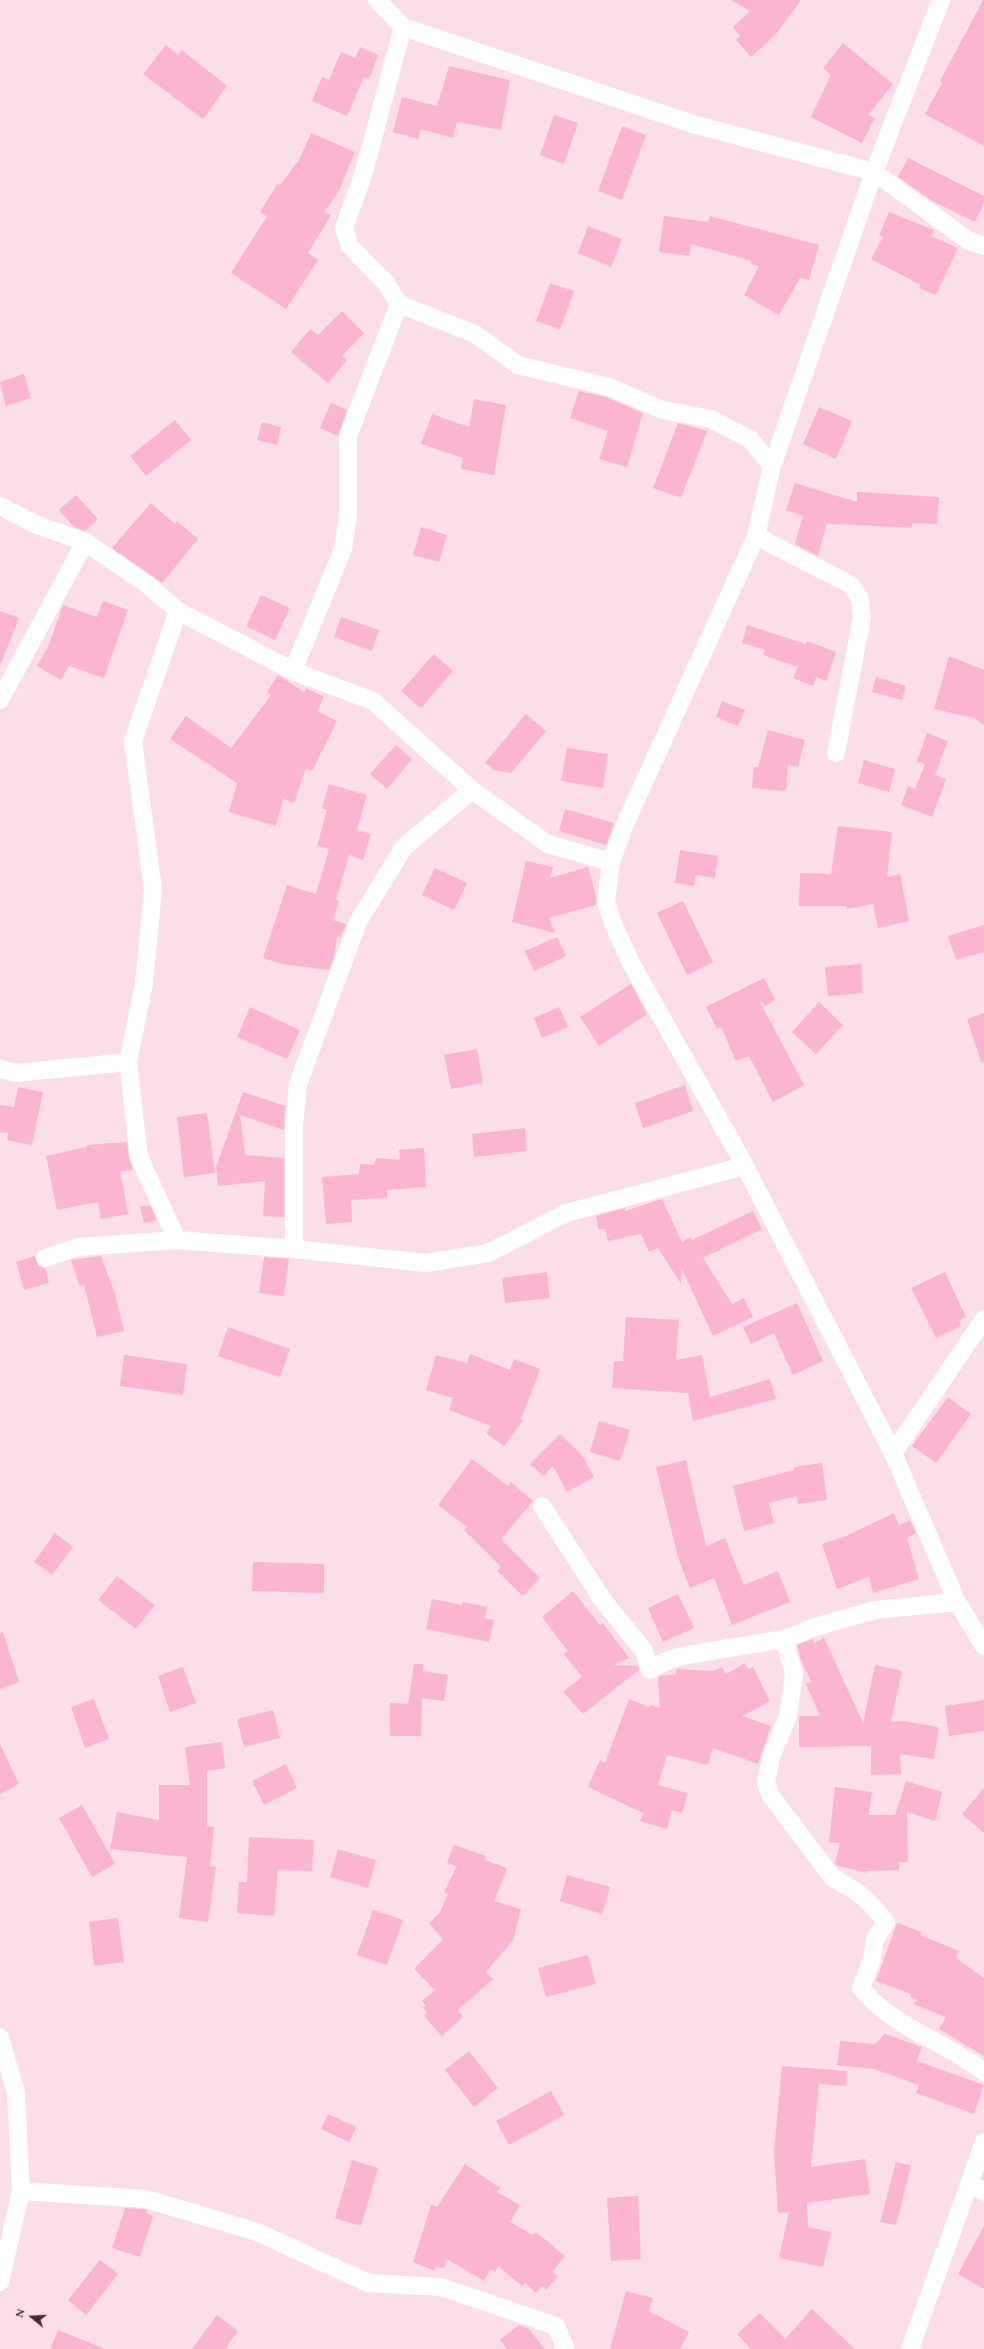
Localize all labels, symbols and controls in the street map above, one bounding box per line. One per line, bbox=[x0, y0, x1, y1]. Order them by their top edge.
north arrow bbox=[12, 2297, 52, 2337]
text: N bbox=[11, 2306, 30, 2320]

